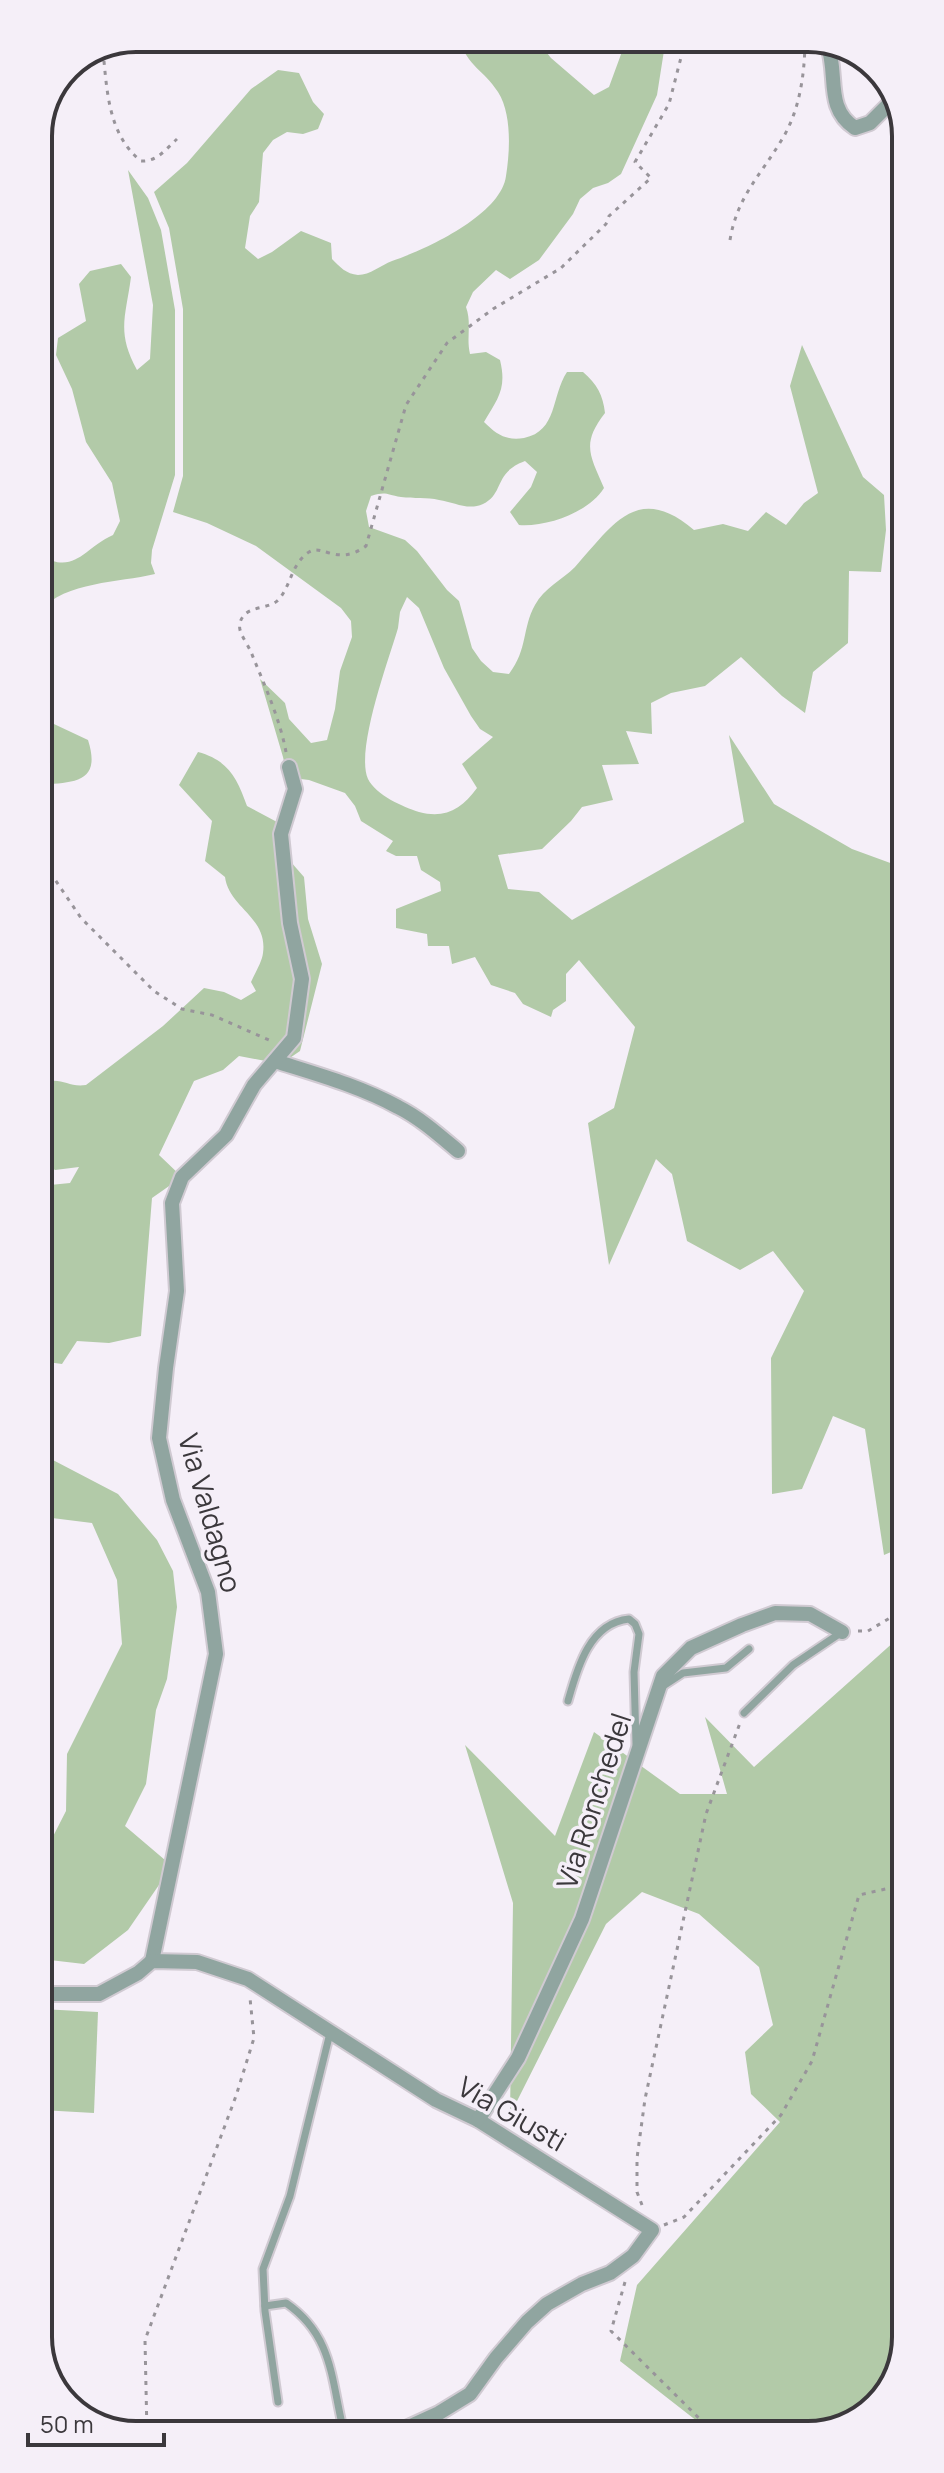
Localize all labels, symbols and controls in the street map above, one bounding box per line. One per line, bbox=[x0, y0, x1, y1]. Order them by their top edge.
street label: Via Valdagno bbox=[170, 1429, 252, 1597]
street label: Via Ronchedel bbox=[547, 1708, 639, 1893]
street label: Via Giusti bbox=[451, 2067, 574, 2159]
scale bar bbox=[28, 2397, 164, 2447]
text: 50 m bbox=[40, 2407, 94, 2440]

